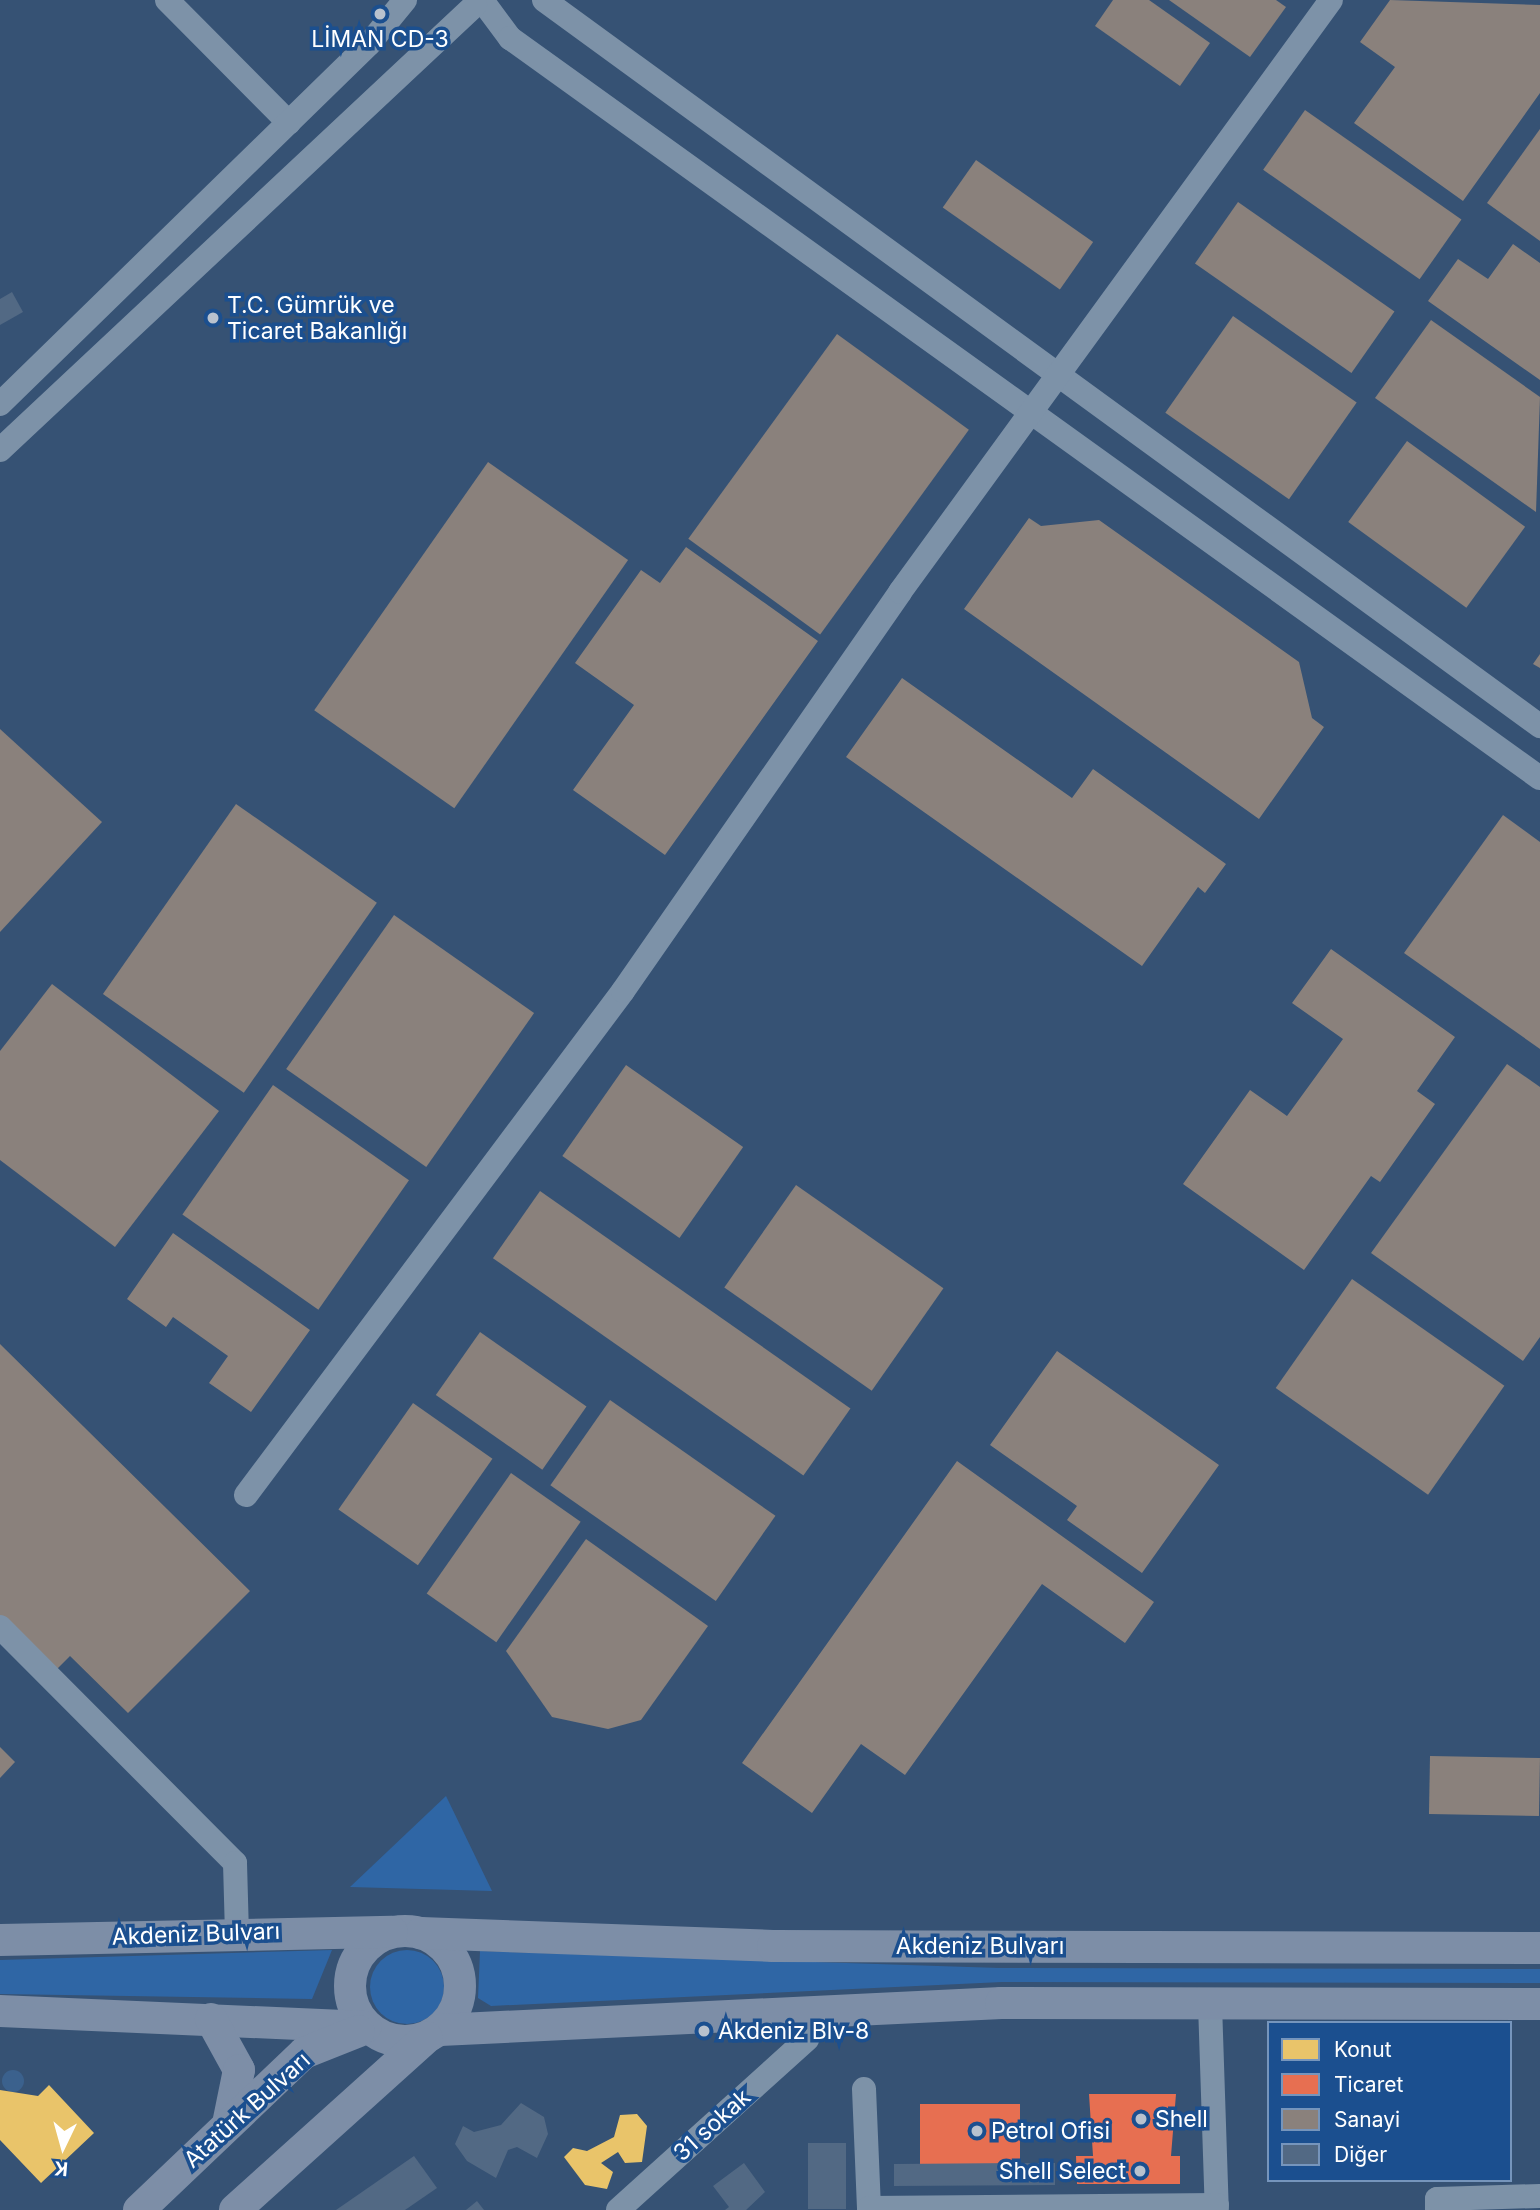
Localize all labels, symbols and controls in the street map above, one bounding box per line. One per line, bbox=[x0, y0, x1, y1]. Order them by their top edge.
marker: LİMAN CD-3 bbox=[372, 6, 388, 22]
place label: LİMAN CD-3 bbox=[311, 25, 449, 53]
place label: T.C. Gümrük ve Ticaret Bakanlığı bbox=[227, 291, 407, 345]
marker: T.C. Gümrük ve Ticaret Bakanlığı bbox=[205, 310, 221, 326]
street label: Akdeniz Bulvarı bbox=[111, 1917, 281, 1951]
street label: Akdeniz Bulvarı bbox=[896, 1932, 1064, 1960]
place label: Akdeniz Blv-8 bbox=[718, 2017, 869, 2045]
legend bbox=[1267, 2021, 1512, 2182]
marker: Akdeniz Blv-8 bbox=[696, 2023, 712, 2039]
text: Konut bbox=[1334, 2037, 1392, 2062]
street label: Atatürk Bulvarı bbox=[178, 2046, 316, 2174]
text: Ticaret bbox=[1334, 2072, 1403, 2097]
street label: 31 sokak bbox=[668, 2083, 756, 2167]
place label: Shell bbox=[1155, 2105, 1208, 2133]
text: Sanayi bbox=[1334, 2107, 1400, 2132]
marker: Shell bbox=[1133, 2111, 1149, 2127]
north arrow bbox=[28, 2112, 98, 2182]
place label: Petrol Ofisi bbox=[991, 2117, 1110, 2145]
marker: Petrol Ofisi bbox=[969, 2123, 985, 2139]
text: Diğer bbox=[1334, 2142, 1387, 2167]
text: K bbox=[53, 2156, 69, 2180]
place label: Shell Select bbox=[999, 2157, 1126, 2185]
marker: Shell Select bbox=[1132, 2163, 1148, 2179]

